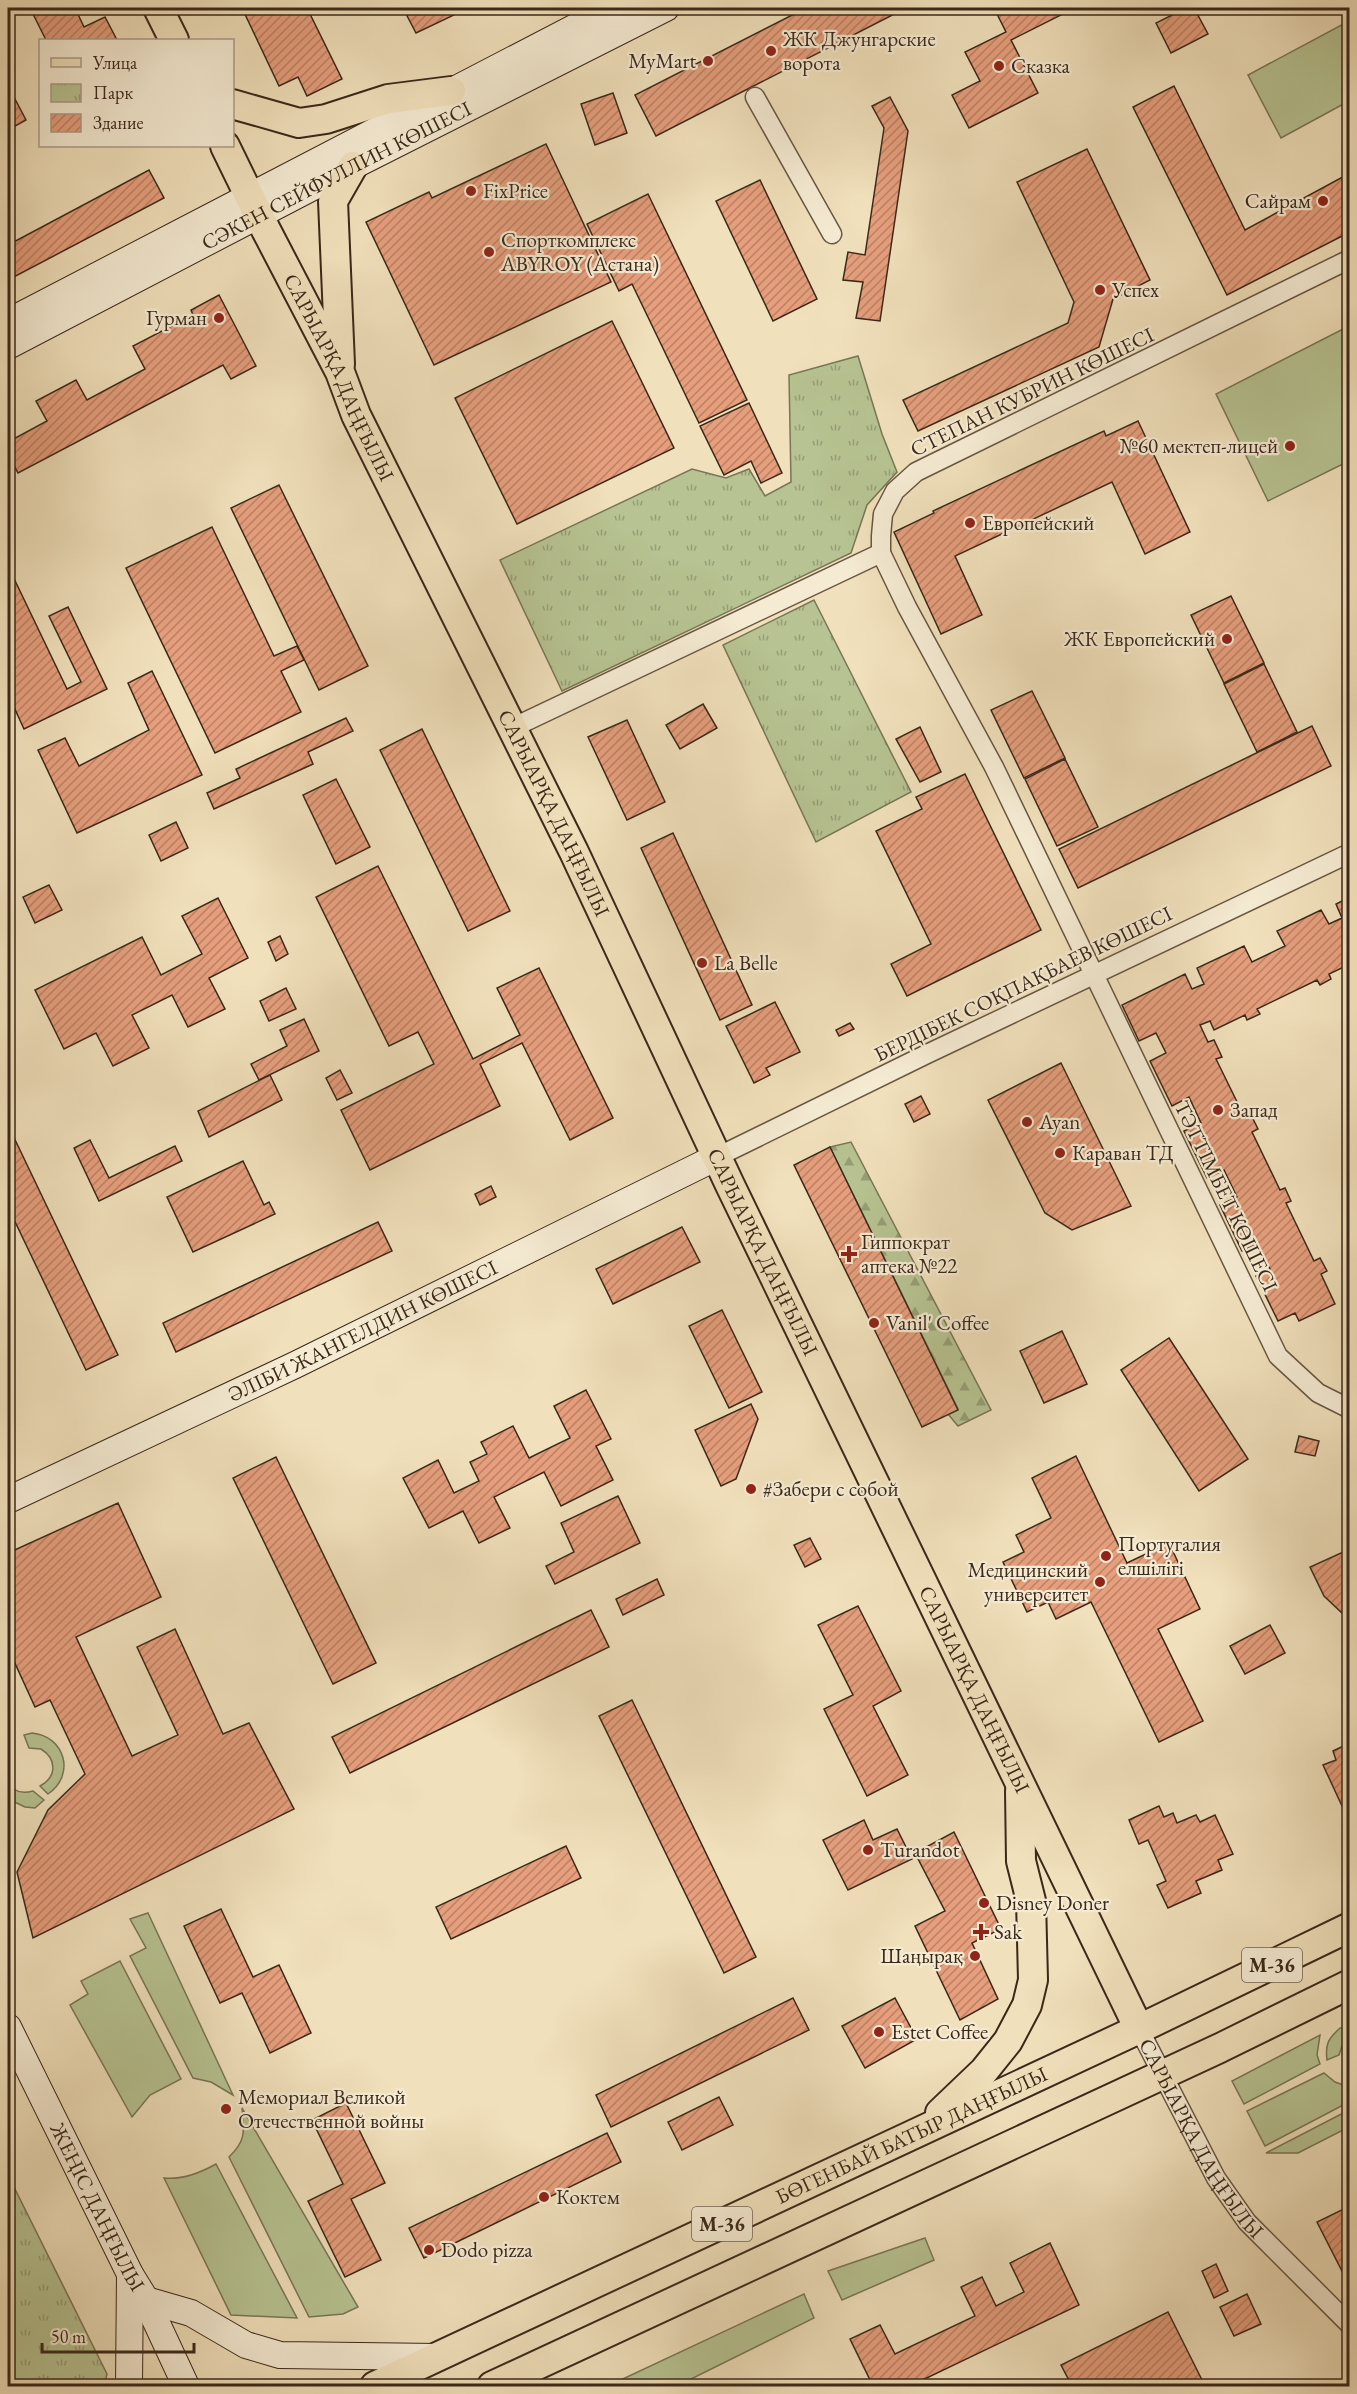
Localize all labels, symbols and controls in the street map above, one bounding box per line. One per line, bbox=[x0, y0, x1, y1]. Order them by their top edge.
place label: ЖК Джунгарские ворота bbox=[782, 25, 936, 76]
legend bbox=[39, 39, 234, 147]
marker: ЖК Джунгарские ворота bbox=[764, 44, 778, 58]
place label: MyMart bbox=[628, 47, 696, 74]
text: Улица bbox=[92, 51, 138, 74]
place label: Сказка bbox=[1011, 52, 1071, 79]
marker: MyMart bbox=[701, 54, 715, 68]
marker: Сказка bbox=[992, 59, 1006, 73]
text: Парк bbox=[93, 81, 133, 104]
street label: СӘКЕН СЕЙФУЛЛИН КӨШЕСІ bbox=[197, 95, 476, 256]
text: Здание bbox=[93, 111, 143, 134]
place label: FixPrice bbox=[483, 177, 548, 204]
marker: FixPrice bbox=[464, 184, 478, 198]
place label: Сайрам bbox=[1245, 187, 1311, 214]
marker: Сайрам bbox=[1316, 194, 1330, 208]
place label: Спорткомплекс ABYROY (Астана) bbox=[500, 226, 659, 277]
marker: Спорткомплекс ABYROY (Астана) bbox=[482, 245, 496, 259]
street label: САРЫАРҚА ДАҢҒЫЛЫ bbox=[278, 269, 401, 485]
place label: Успех bbox=[1111, 276, 1159, 303]
marker: Успех bbox=[1093, 283, 1107, 297]
place label: Гурман bbox=[146, 304, 207, 331]
marker: Гурман bbox=[212, 311, 226, 325]
street label: СТЕПАН КУБРИН КӨШЕСІ bbox=[906, 321, 1158, 462]
place label: №60 мектеп-лицей bbox=[1120, 432, 1278, 459]
marker: №60 мектеп-лицей bbox=[1283, 439, 1297, 453]
place label: Европейский bbox=[982, 509, 1094, 536]
marker: Европейский bbox=[963, 516, 977, 530]
place label: ЖК Европейский bbox=[1063, 625, 1215, 652]
marker: ЖК Европейский bbox=[1220, 632, 1234, 646]
street label: САРЫАРҚА ДАҢҒЫЛЫ bbox=[492, 705, 616, 921]
street label: БЕРДІБЕК СОҚПАҚБАЕВ КӨШЕСІ bbox=[869, 899, 1176, 1068]
place label: La Belle bbox=[714, 949, 778, 976]
marker: La Belle bbox=[695, 956, 709, 970]
street label: ТӘТТІМБЕТ КӨШЕСІ bbox=[1169, 1096, 1284, 1296]
place label: Запад bbox=[1230, 1096, 1278, 1123]
marker: Запад bbox=[1211, 1103, 1225, 1117]
place label: Ayan bbox=[1038, 1108, 1080, 1135]
marker: Ayan bbox=[1020, 1115, 1034, 1129]
place label: Караван ТД bbox=[1072, 1139, 1174, 1166]
street label: САРЫАРҚА ДАҢҒЫЛЫ bbox=[702, 1144, 825, 1360]
marker: Караван ТД bbox=[1053, 1146, 1067, 1160]
place label: Гиппократ аптека №22 bbox=[861, 1228, 957, 1279]
marker: Гиппократ аптека №22 bbox=[842, 1247, 856, 1261]
street label: ӘЛІБИ ЖАНГЕЛДИН КӨШЕСІ bbox=[224, 1253, 502, 1408]
place label: Vanil' Coffee bbox=[886, 1309, 989, 1336]
marker: Vanil' Coffee bbox=[867, 1316, 881, 1330]
place label: #Забери с собой bbox=[763, 1475, 899, 1502]
marker: #Забери с собой bbox=[744, 1482, 758, 1496]
place label: Португалия елшілігі bbox=[1118, 1530, 1221, 1581]
marker: Португалия елшілігі bbox=[1099, 1549, 1113, 1563]
place label: Медицинский университет bbox=[967, 1556, 1088, 1607]
marker: Медицинский университет bbox=[1093, 1575, 1107, 1589]
street label: САРЫАРҚА ДАҢҒЫЛЫ bbox=[913, 1581, 1037, 1797]
place label: Turandot bbox=[880, 1836, 960, 1863]
marker: Turandot bbox=[861, 1843, 875, 1857]
place label: Disney Doner bbox=[996, 1889, 1109, 1916]
marker: Disney Doner bbox=[977, 1896, 991, 1910]
place label: Sak bbox=[994, 1918, 1023, 1945]
marker: Sak bbox=[972, 1923, 990, 1941]
place label: Шаңырақ bbox=[880, 1942, 963, 1969]
road number: M-36 bbox=[1242, 1948, 1302, 1982]
marker: Шаңырақ bbox=[968, 1949, 982, 1963]
place label: Estet Coffee bbox=[891, 2018, 988, 2045]
marker: Estet Coffee bbox=[872, 2025, 886, 2039]
street label: САРЫАРҚА ДАҢҒЫЛЫ bbox=[1133, 2034, 1270, 2244]
street label: БӨГЕНБАЙ БАТЫР ДАҢҒЫЛЫ bbox=[771, 2060, 1051, 2210]
place label: Мемориал Великой Отечественной войны bbox=[238, 2083, 424, 2134]
marker: Мемориал Великой Отечественной войны bbox=[219, 2102, 233, 2116]
street label: ЖЕҢІС ДАҢҒЫЛЫ bbox=[44, 2117, 151, 2296]
place label: Коктем bbox=[556, 2183, 620, 2210]
marker: Коктем bbox=[537, 2190, 551, 2204]
road number: M-36 bbox=[692, 2207, 752, 2241]
place label: Dodo pizza bbox=[441, 2236, 533, 2263]
marker: Dodo pizza bbox=[422, 2243, 436, 2257]
scale bar bbox=[42, 2316, 194, 2354]
text: 50 m bbox=[51, 2325, 86, 2348]

